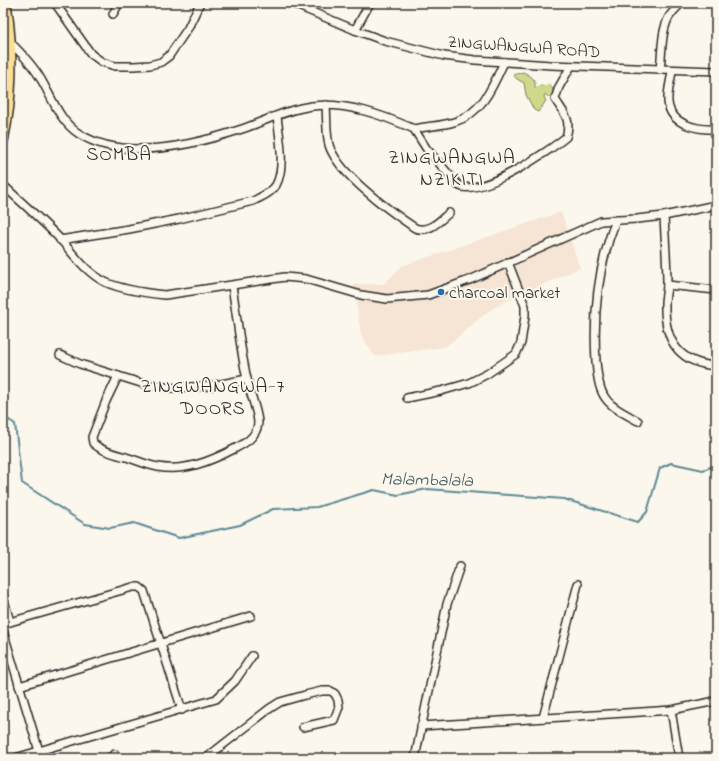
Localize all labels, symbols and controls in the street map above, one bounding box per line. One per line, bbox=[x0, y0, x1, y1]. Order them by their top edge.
street label: ZINGWANGWA ROAD bbox=[447, 30, 601, 65]
district label: SOMBA bbox=[86, 142, 152, 169]
district label: ZINGWANGWA NZIKITI bbox=[388, 145, 516, 194]
place label: charcoal market bbox=[449, 281, 560, 306]
marker: charcoal market bbox=[436, 287, 446, 297]
district label: ZINGWANGWA-7 DOORS bbox=[141, 374, 285, 423]
water label: Malambalala bbox=[381, 467, 473, 495]

